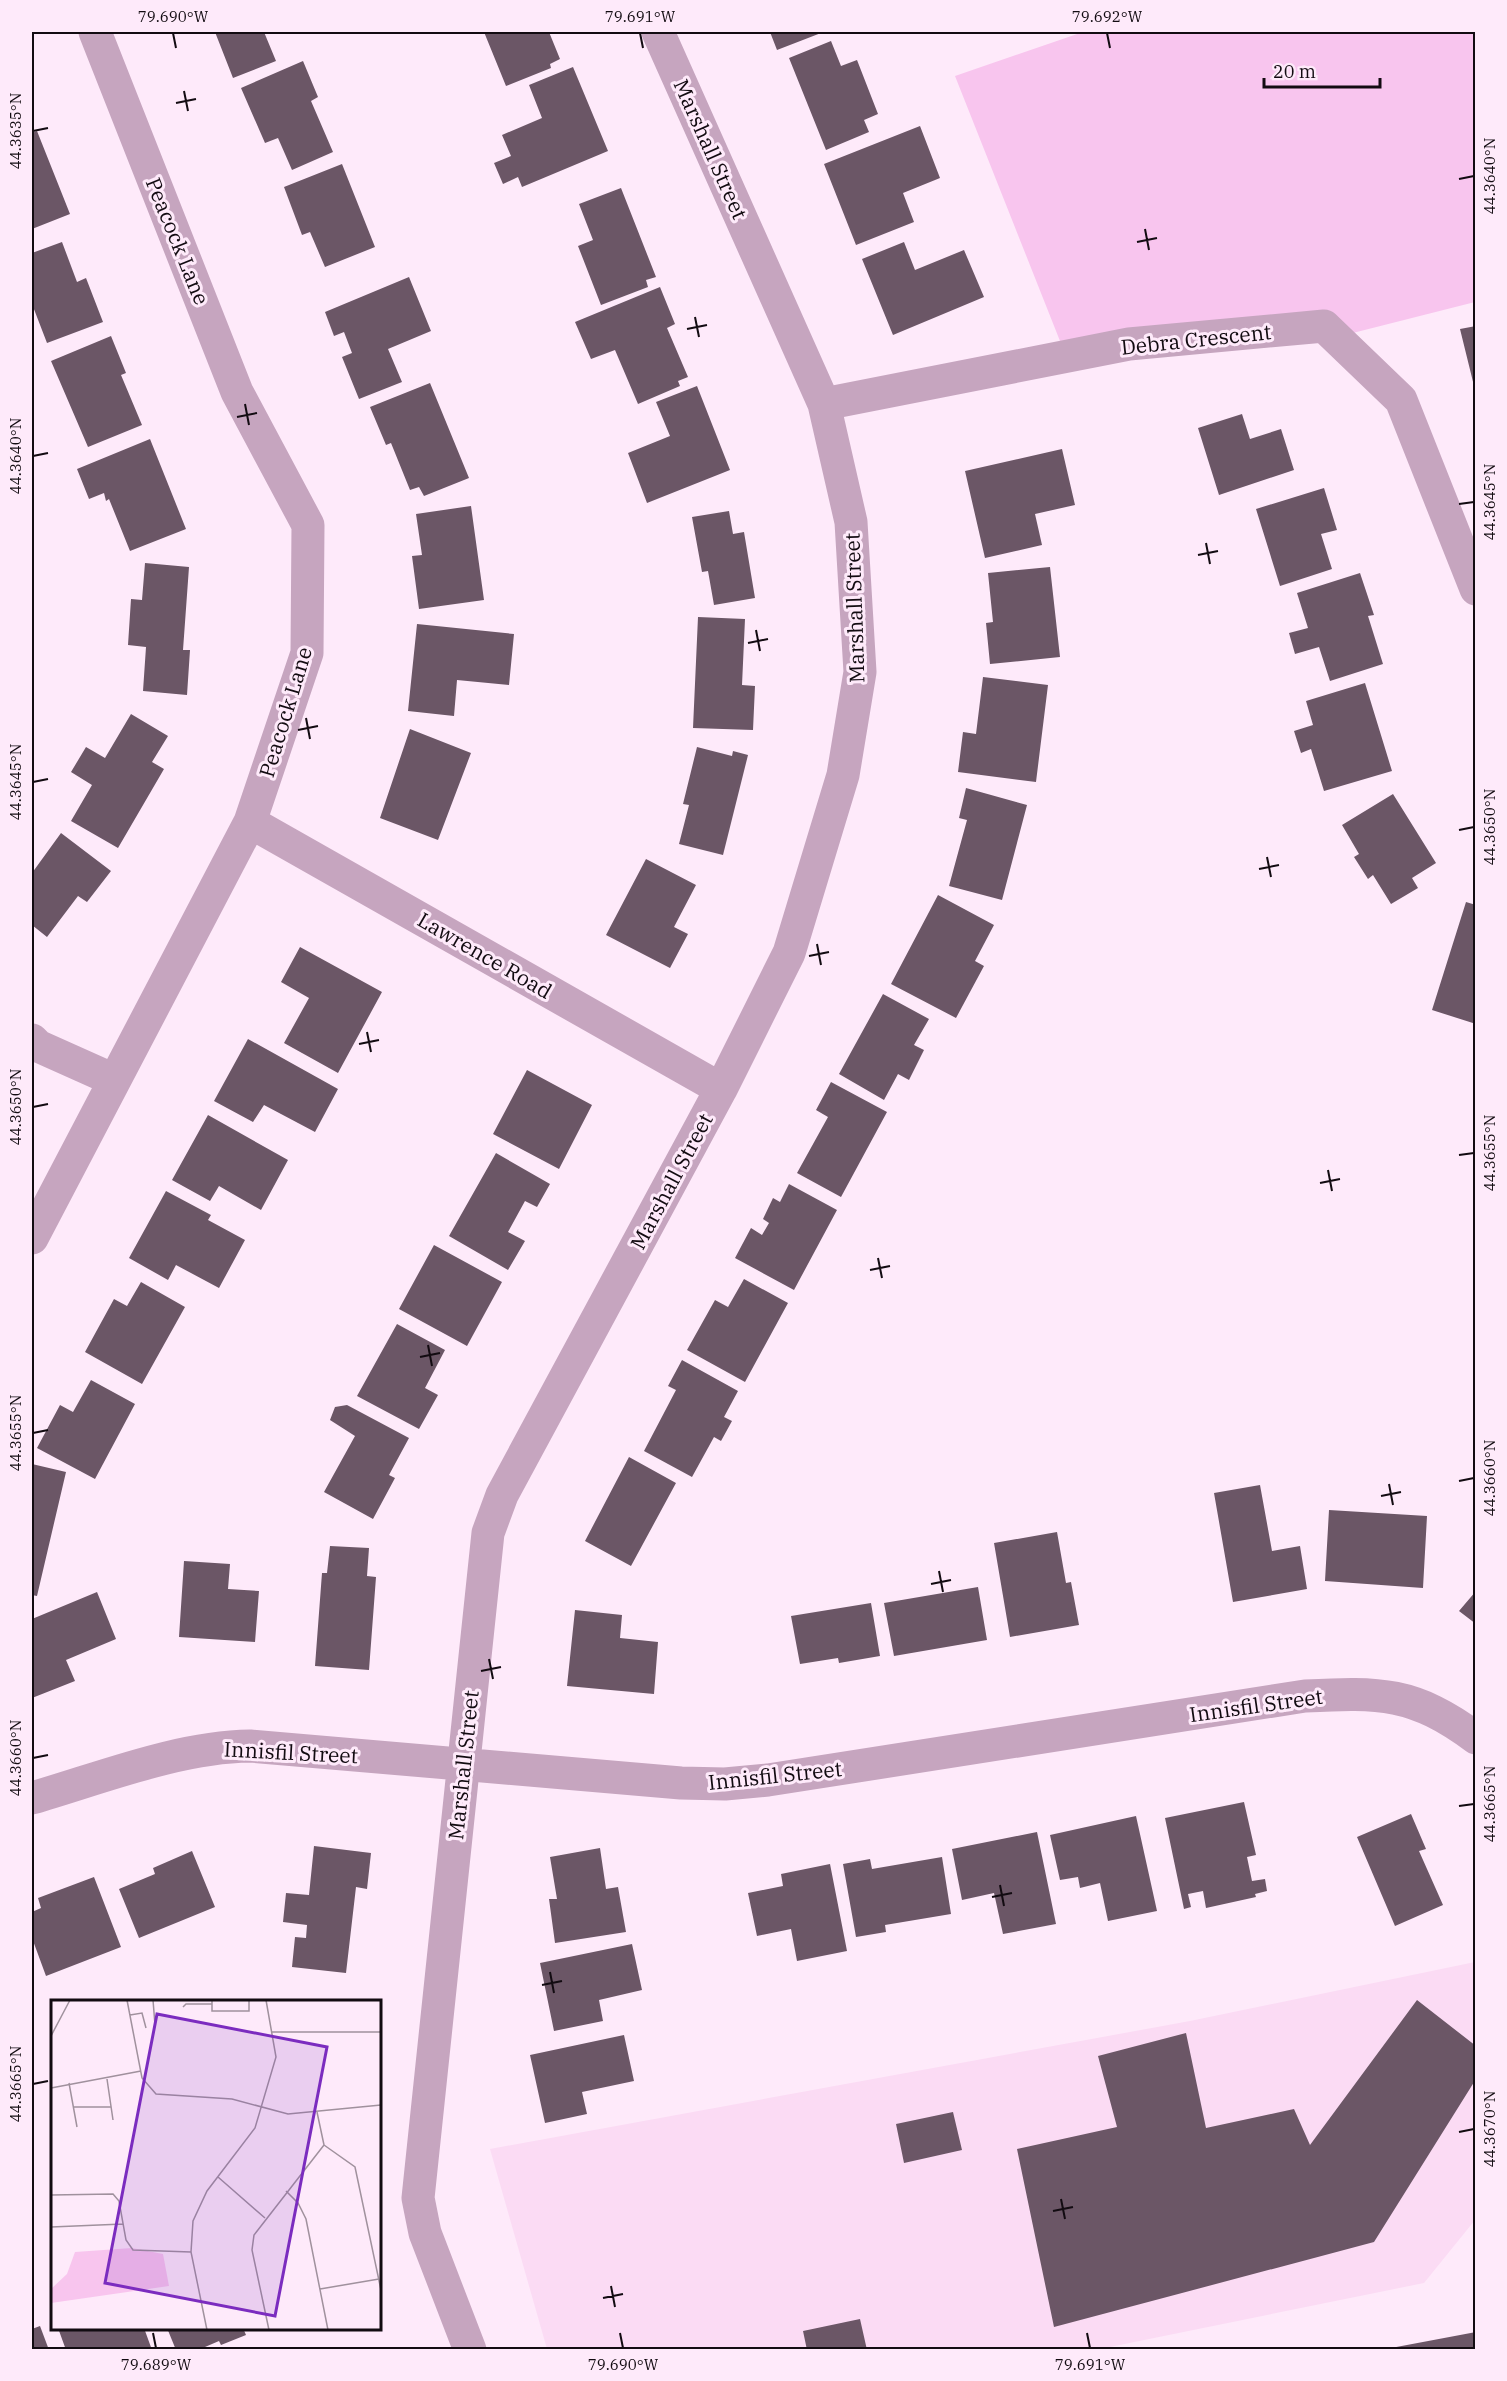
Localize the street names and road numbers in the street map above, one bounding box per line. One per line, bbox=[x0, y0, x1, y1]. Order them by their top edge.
street label: Marshall Street bbox=[668, 75, 754, 223]
street label: Peacock Lane bbox=[140, 173, 216, 309]
street label: Debra Crescent bbox=[1119, 317, 1273, 361]
street label: Marshall Street bbox=[837, 532, 871, 684]
street label: Peacock Lane bbox=[252, 643, 318, 781]
street label: Lawrence Road bbox=[413, 905, 558, 1005]
street label: Marshall Street bbox=[623, 1108, 719, 1254]
street label: Innisfil Street bbox=[1188, 1682, 1324, 1728]
street label: Marshall Street bbox=[441, 1689, 485, 1841]
street label: Innisfil Street bbox=[223, 1735, 359, 1769]
street label: Innisfil Street bbox=[707, 1754, 843, 1796]

